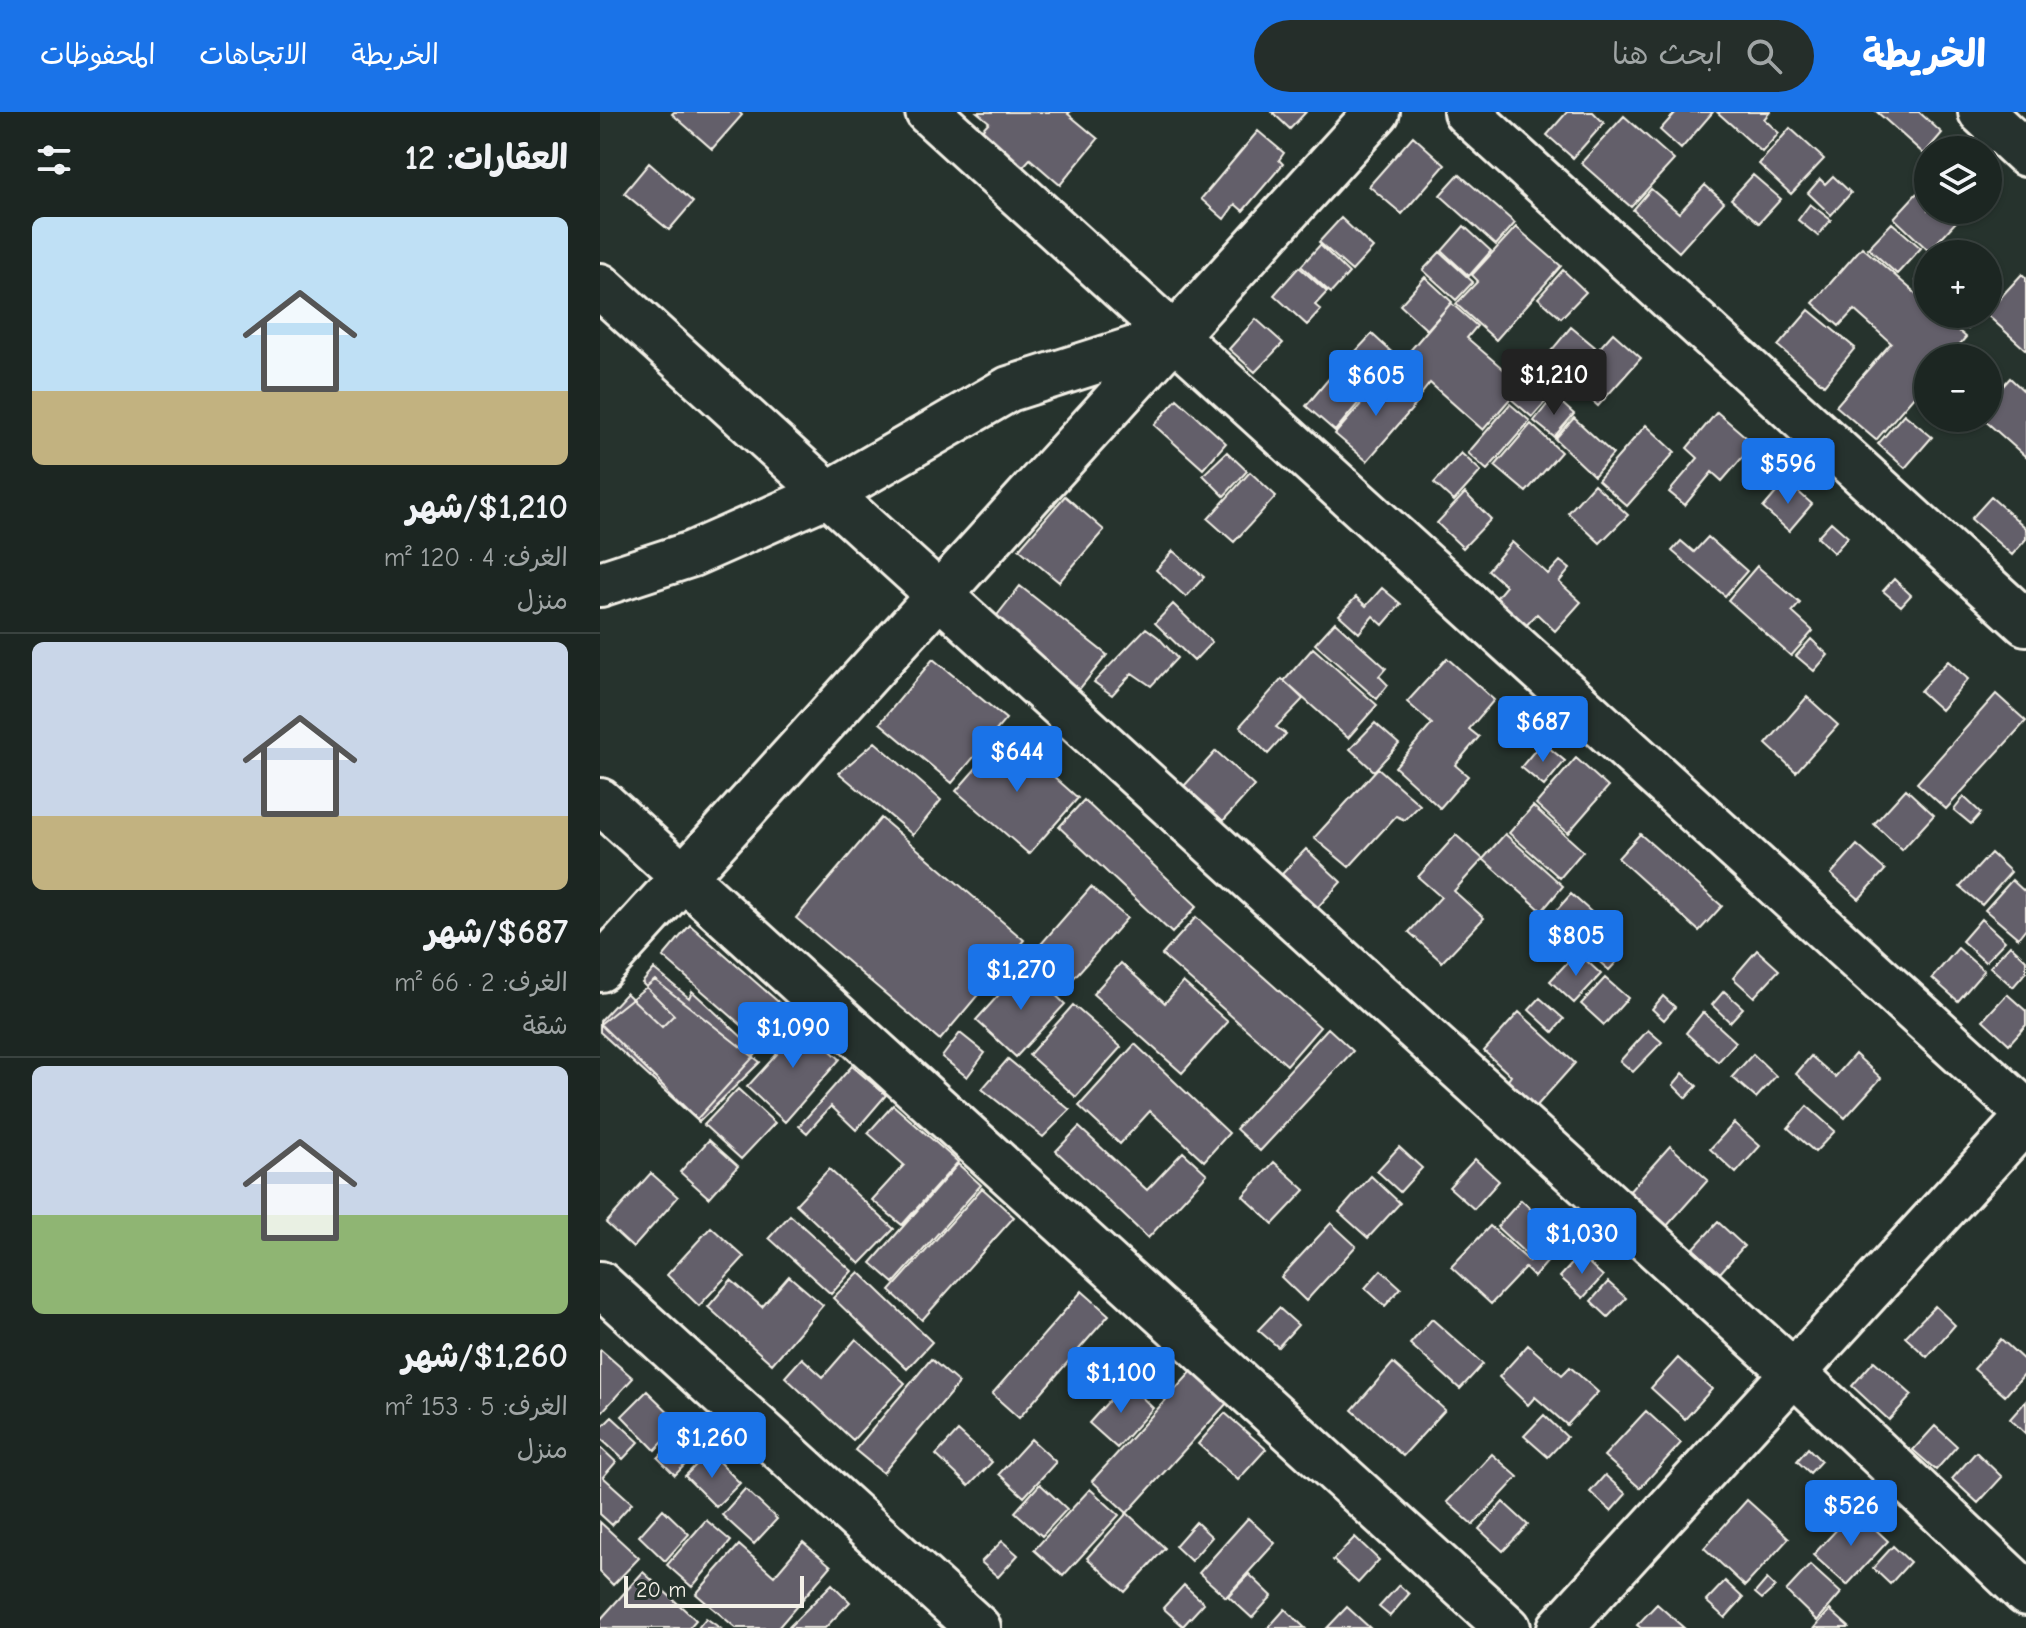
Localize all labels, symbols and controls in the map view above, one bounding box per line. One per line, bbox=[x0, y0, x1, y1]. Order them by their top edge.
search box bbox=[1254, 20, 1814, 92]
text: الخريطة bbox=[1862, 33, 1986, 77]
icon: search bbox=[1742, 34, 1786, 78]
text: ابحث هنا bbox=[1612, 37, 1722, 72]
text: المحفوظات bbox=[40, 39, 155, 71]
text: الاتجاهات bbox=[199, 39, 307, 71]
text: الخريطة bbox=[351, 39, 439, 71]
map controls bbox=[1914, 136, 2002, 432]
button: layers bbox=[1914, 136, 2002, 224]
icon: filters bbox=[32, 138, 76, 182]
text: العقارات: 12 bbox=[405, 138, 568, 178]
button: + bbox=[1914, 240, 2002, 328]
icon: home bbox=[228, 269, 372, 413]
button: − bbox=[1914, 344, 2002, 432]
pin: $1,210 bbox=[1489, 349, 1619, 417]
pin: $605 bbox=[1329, 350, 1423, 418]
text: $1,210 bbox=[1520, 360, 1588, 390]
text: $605 bbox=[1347, 361, 1405, 391]
pin: $596 bbox=[1741, 438, 1835, 506]
text: $596 bbox=[1760, 449, 1816, 479]
text: $1,210/شهر bbox=[407, 487, 568, 527]
text: الغرف: 4 · 120 m² bbox=[384, 543, 568, 573]
text: منزل bbox=[517, 586, 568, 616]
icon: home bbox=[228, 694, 372, 838]
pin: $687 bbox=[1496, 696, 1590, 764]
text: $687 bbox=[1516, 707, 1570, 737]
pin: $644 bbox=[970, 726, 1064, 794]
text: $644 bbox=[990, 737, 1044, 767]
pin: $805 bbox=[1529, 910, 1623, 978]
text: $687/شهر bbox=[426, 912, 568, 952]
text: $805 bbox=[1547, 921, 1605, 951]
pin: $1,270 bbox=[956, 944, 1086, 1012]
text: $1,270 bbox=[986, 955, 1056, 985]
text: الغرف: 2 · 66 m² bbox=[394, 968, 568, 998]
pin: $1,090 bbox=[728, 1002, 858, 1070]
text: شقة bbox=[523, 1011, 568, 1041]
text: $1,090 bbox=[756, 1013, 830, 1043]
icon: home bbox=[228, 1118, 372, 1262]
pin: $1,030 bbox=[1517, 1208, 1647, 1276]
text: $1,030 bbox=[1545, 1219, 1619, 1249]
text: $1,260/شهر bbox=[402, 1336, 568, 1376]
pin: $1,100 bbox=[1056, 1347, 1186, 1415]
text: $1,100 bbox=[1086, 1358, 1156, 1388]
text: الغرف: 5 · 153 m² bbox=[384, 1392, 568, 1422]
pin: $1,260 bbox=[647, 1412, 777, 1480]
text: $1,260 bbox=[676, 1423, 748, 1453]
text: منزل bbox=[517, 1435, 568, 1465]
pin: $526 bbox=[1804, 1480, 1898, 1548]
text: $526 bbox=[1823, 1491, 1879, 1521]
scale bar bbox=[624, 1572, 804, 1608]
text: 20 m bbox=[636, 1577, 686, 1603]

